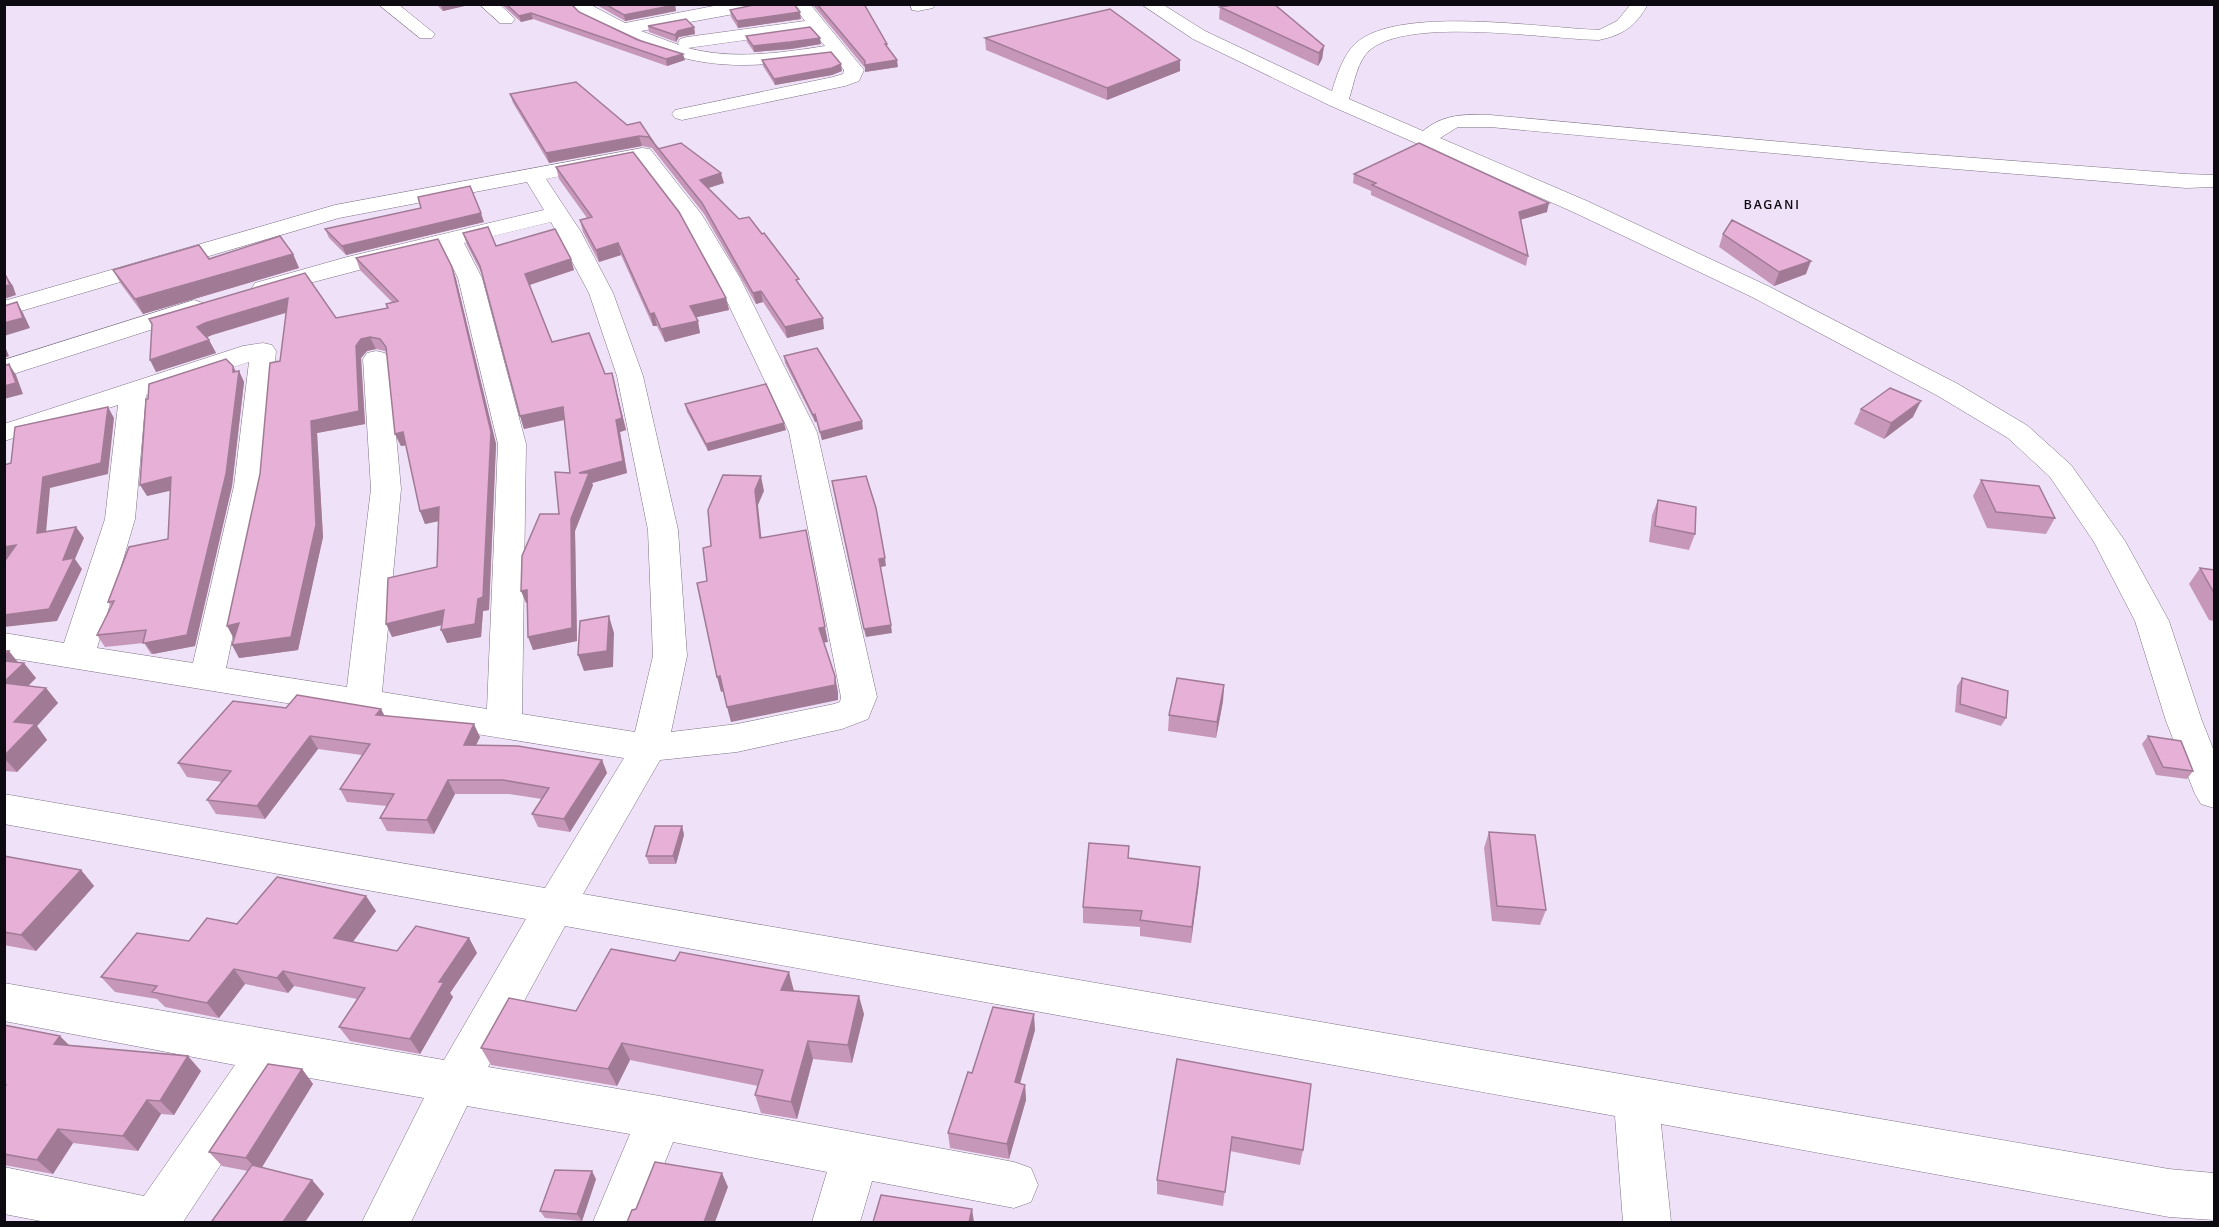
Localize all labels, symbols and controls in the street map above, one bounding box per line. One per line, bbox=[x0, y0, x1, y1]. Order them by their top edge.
district label: BAGANI bbox=[1743, 196, 1801, 213]

